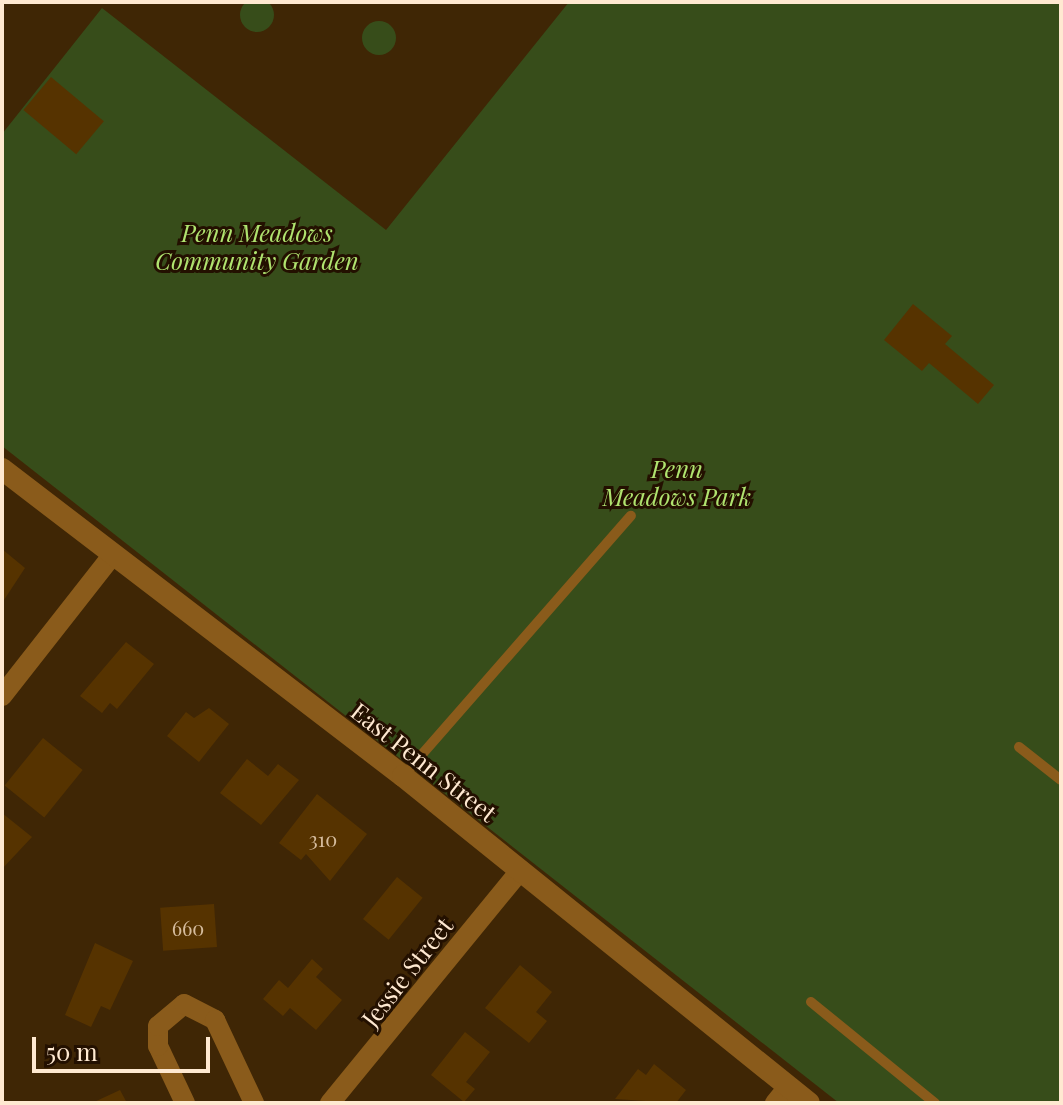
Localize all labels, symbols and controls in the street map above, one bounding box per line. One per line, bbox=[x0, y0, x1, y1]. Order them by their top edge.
park label: Penn Meadows Community Garden bbox=[155, 219, 359, 275]
park label: Penn Meadows Park bbox=[603, 455, 751, 511]
street label: East Penn Street bbox=[345, 696, 503, 828]
house number: 310 bbox=[309, 826, 337, 850]
street label: Jessie Street bbox=[355, 912, 459, 1032]
house number: 660 bbox=[172, 915, 204, 939]
scale bar bbox=[36, 1021, 214, 1071]
text: 50 m bbox=[46, 1035, 98, 1067]

